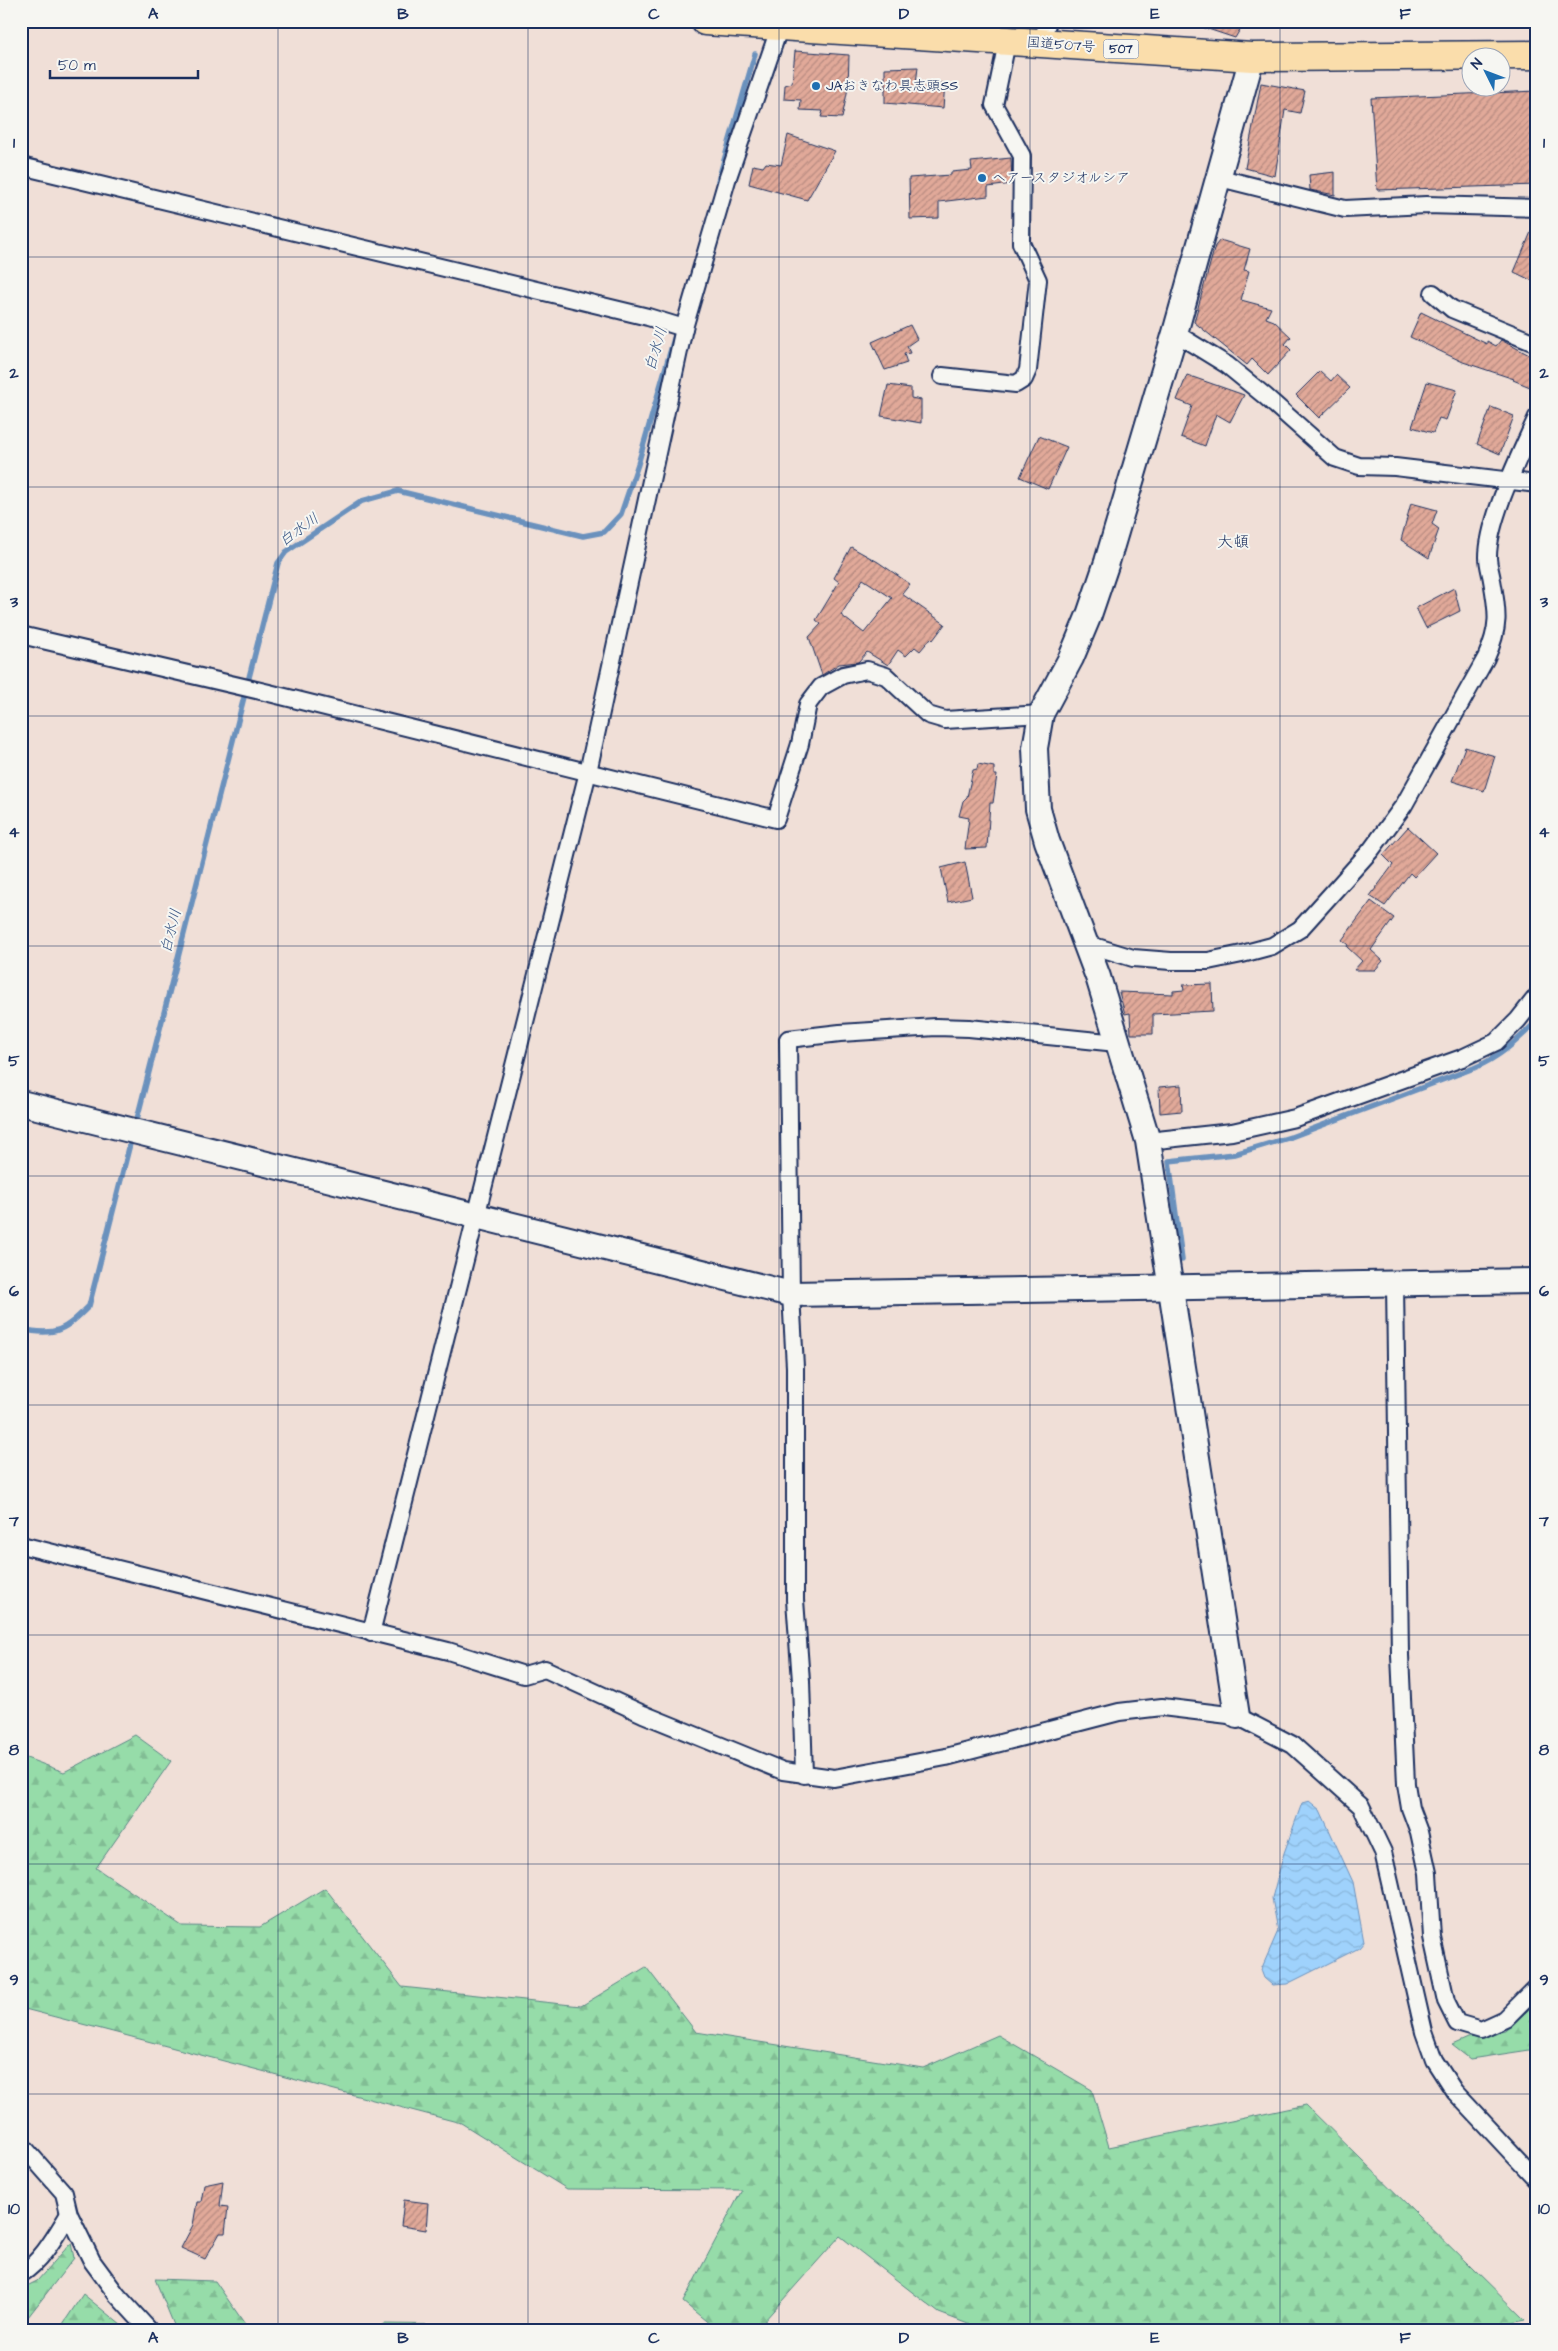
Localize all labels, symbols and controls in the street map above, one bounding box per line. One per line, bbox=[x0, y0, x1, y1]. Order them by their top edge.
text: A bbox=[148, 3, 159, 25]
text: B bbox=[397, 3, 409, 25]
text: C bbox=[648, 3, 660, 25]
text: D bbox=[899, 3, 910, 25]
text: E bbox=[1150, 3, 1160, 25]
text: F bbox=[1399, 3, 1411, 25]
street label: 国道507号 bbox=[1026, 33, 1096, 57]
road number: 507 bbox=[1104, 40, 1138, 59]
scale bar bbox=[50, 48, 198, 80]
north arrow bbox=[1460, 48, 1510, 98]
text: N bbox=[1467, 54, 1488, 74]
text: 50 m bbox=[58, 55, 96, 76]
place label: JAおきなわ具志頭SS bbox=[826, 76, 958, 96]
marker: JAおきなわ具志頭SS bbox=[810, 80, 822, 92]
text: 1 bbox=[13, 132, 16, 154]
text: 1 bbox=[1543, 132, 1546, 154]
place label: ヘアースタジオルシア bbox=[992, 168, 1130, 188]
marker: ヘアースタジオルシア bbox=[976, 172, 988, 184]
water label: 白水川 bbox=[640, 324, 672, 374]
text: 2 bbox=[8, 362, 19, 384]
text: 2 bbox=[1538, 362, 1549, 384]
water label: 白水川 bbox=[275, 508, 323, 552]
district label: 大頓 bbox=[1217, 531, 1249, 553]
text: 3 bbox=[9, 591, 19, 613]
text: 3 bbox=[1539, 591, 1549, 613]
text: 4 bbox=[9, 821, 20, 843]
text: 4 bbox=[1539, 821, 1550, 843]
water label: 白水川 bbox=[155, 907, 187, 955]
text: 5 bbox=[8, 1050, 20, 1072]
text: 5 bbox=[1538, 1050, 1550, 1072]
text: 6 bbox=[9, 1280, 19, 1302]
text: 6 bbox=[1539, 1280, 1549, 1302]
text: 7 bbox=[8, 1510, 19, 1532]
text: 7 bbox=[1538, 1510, 1549, 1532]
text: 8 bbox=[9, 1739, 20, 1761]
text: 8 bbox=[1539, 1739, 1550, 1761]
text: 9 bbox=[9, 1969, 19, 1991]
text: 9 bbox=[1539, 1969, 1549, 1991]
text: 10 bbox=[8, 2198, 20, 2220]
text: 10 bbox=[1538, 2198, 1550, 2220]
text: A bbox=[148, 2327, 159, 2349]
text: B bbox=[397, 2327, 409, 2349]
text: C bbox=[648, 2327, 660, 2349]
text: D bbox=[899, 2327, 910, 2349]
text: E bbox=[1150, 2327, 1160, 2349]
text: F bbox=[1399, 2327, 1411, 2349]

